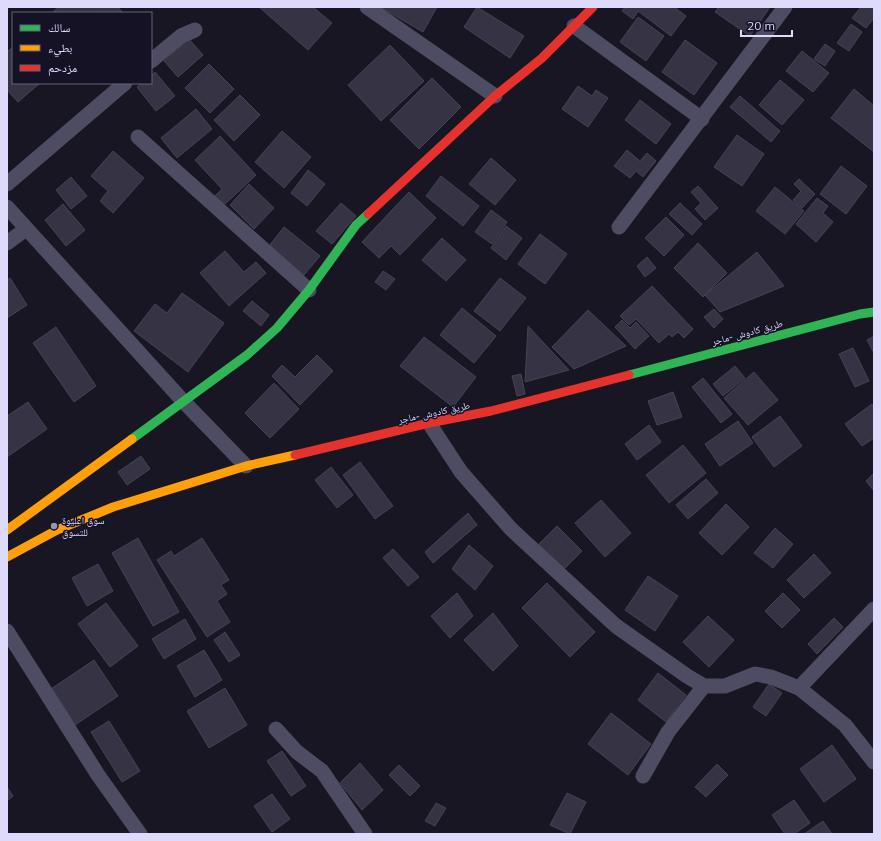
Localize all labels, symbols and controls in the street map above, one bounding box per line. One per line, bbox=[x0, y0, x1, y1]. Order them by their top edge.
legend bbox=[12, 12, 152, 84]
scale bar bbox=[741, 12, 792, 38]
text: 20 m bbox=[747, 18, 775, 33]
text: سالك bbox=[48, 20, 70, 35]
text: بطيء bbox=[48, 40, 72, 58]
text: مزدحم bbox=[48, 60, 77, 76]
street label: طريق كادوش -ماجر bbox=[709, 317, 785, 348]
street label: طريق كادوش -ماجر bbox=[396, 398, 472, 427]
place label: سوق اعليوة للتسوق bbox=[62, 514, 105, 539]
marker: سوق اعليوة للتسوق bbox=[49, 521, 59, 531]

